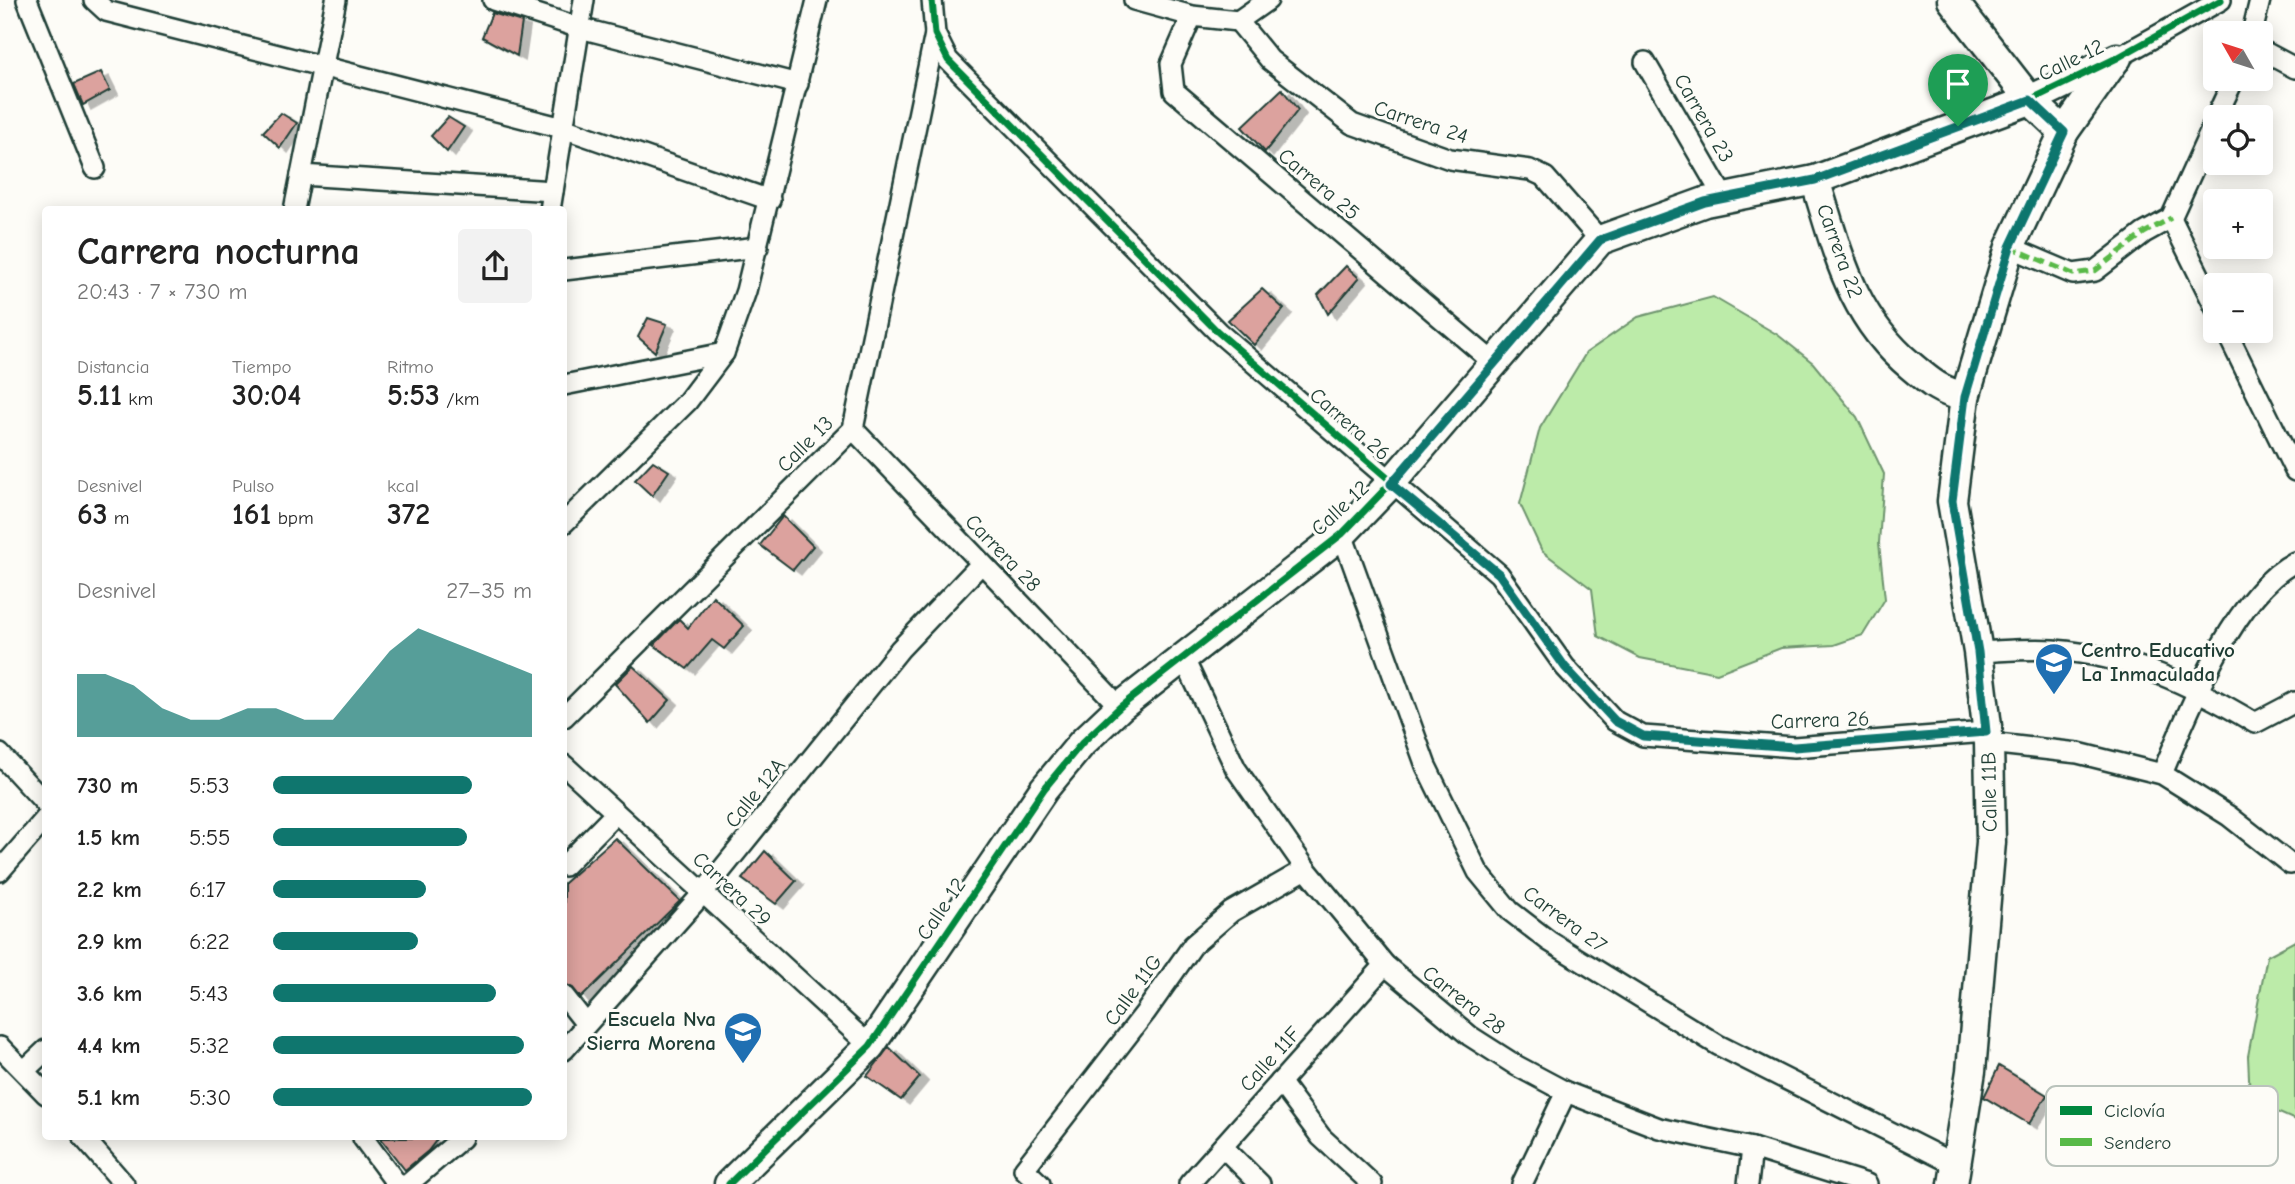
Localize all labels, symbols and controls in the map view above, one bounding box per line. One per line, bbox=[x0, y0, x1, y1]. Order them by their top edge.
north arrow bbox=[2203, 21, 2273, 91]
map controls bbox=[2203, 21, 2273, 343]
street label: Calle 12 bbox=[2034, 34, 2108, 86]
pin bbox=[1928, 54, 1988, 126]
icon: arrive bbox=[1939, 65, 1977, 103]
street label: Carrera 23 bbox=[1669, 70, 1739, 166]
street label: Carrera 24 bbox=[1371, 96, 1471, 148]
button: locate bbox=[2203, 105, 2273, 175]
street label: Carrera 25 bbox=[1273, 143, 1365, 225]
button: + bbox=[2203, 189, 2273, 259]
street label: Carrera 22 bbox=[1812, 201, 1868, 301]
button: share bbox=[458, 229, 532, 303]
text: Carrera nocturna bbox=[77, 230, 360, 274]
button: − bbox=[2203, 273, 2273, 343]
text: 20:43 · 7 × 730 m bbox=[77, 278, 248, 305]
text: Distancia bbox=[77, 356, 150, 378]
text: Tiempo bbox=[232, 356, 292, 378]
text: Ritmo bbox=[387, 356, 434, 378]
text: 5.11 bbox=[77, 378, 122, 413]
text: 30:04 bbox=[232, 378, 301, 413]
text: 5:53 bbox=[387, 378, 440, 413]
street label: Carrera 26 bbox=[1305, 383, 1395, 465]
text: km bbox=[122, 388, 153, 410]
text: /km bbox=[440, 388, 479, 410]
street label: Calle 13 bbox=[772, 411, 838, 477]
text: Desnivel bbox=[77, 475, 142, 497]
text: Pulso bbox=[232, 475, 274, 497]
text: kcal bbox=[387, 475, 419, 497]
street label: Calle 12 bbox=[1306, 475, 1374, 541]
text: 63 bbox=[77, 497, 107, 532]
text: 161 bbox=[232, 497, 271, 532]
text: 372 bbox=[387, 497, 430, 532]
text: m bbox=[107, 507, 130, 529]
text: bpm bbox=[271, 507, 314, 529]
street label: Carrera 28 bbox=[960, 509, 1046, 597]
text: Desnivel bbox=[77, 577, 156, 604]
text: 27–35 m bbox=[446, 577, 532, 604]
place label: Centro Educativo La Inmaculada bbox=[2081, 638, 2235, 686]
school or university icon: Centro Educativo La Inmaculada bbox=[2033, 641, 2075, 696]
street label: Carrera 26 bbox=[1770, 706, 1870, 734]
street label: Calle 11B bbox=[1976, 752, 2002, 832]
street label: Calle 12A bbox=[720, 754, 790, 832]
text: 730 m bbox=[77, 772, 138, 799]
text: 5:53 bbox=[189, 772, 230, 799]
text: 1.5 km bbox=[77, 824, 140, 851]
text: 5:55 bbox=[189, 824, 231, 851]
street label: Carrera 29 bbox=[688, 847, 776, 931]
street label: Calle 12 bbox=[912, 873, 970, 945]
text: 2.2 km bbox=[77, 876, 142, 903]
text: 6:17 bbox=[189, 876, 226, 903]
street label: Carrera 27 bbox=[1519, 881, 1611, 957]
text: 2.9 km bbox=[77, 928, 142, 955]
text: 6:22 bbox=[189, 928, 230, 955]
street label: Calle 11G bbox=[1099, 950, 1167, 1030]
street label: Carrera 28 bbox=[1418, 960, 1510, 1040]
text: 3.6 km bbox=[77, 980, 142, 1007]
text: 5:43 bbox=[189, 980, 228, 1007]
place label: Escuela Nva Sierra Morena bbox=[587, 1007, 716, 1055]
school or university icon: Escuela Nva Sierra Morena bbox=[722, 1010, 764, 1065]
street label: Calle 11F bbox=[1235, 1022, 1305, 1096]
text: 4.4 km bbox=[77, 1032, 140, 1059]
text: 5:32 bbox=[189, 1032, 229, 1059]
text: 5.1 km bbox=[77, 1084, 140, 1111]
text: 5:30 bbox=[189, 1084, 231, 1111]
legend bbox=[2046, 1086, 2278, 1166]
text: Ciclovía bbox=[2104, 1100, 2165, 1122]
text: Sendero bbox=[2104, 1132, 2171, 1154]

